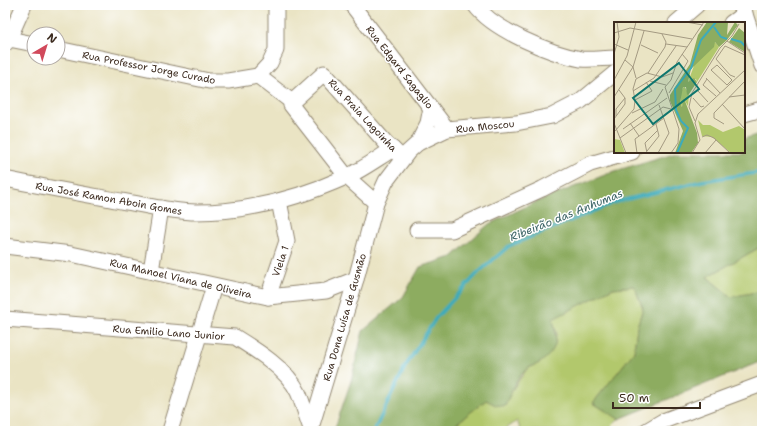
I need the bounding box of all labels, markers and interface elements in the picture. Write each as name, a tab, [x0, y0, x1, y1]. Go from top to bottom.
inset map	[614, 22, 745, 153]
street label: Rua Edgard Sagaglio	[363, 23, 436, 111]
north arrow	[26, 26, 66, 66]
text: N	[44, 30, 60, 47]
street label: Rua Professor Jorge Curado	[81, 48, 217, 87]
street label: Rua Praia Lagoinha	[326, 76, 400, 155]
street label: Rua Moscou	[455, 117, 515, 136]
street label: Rua José Ramon Aboin Gomes	[35, 179, 183, 218]
water label: Ribeirão das Anhumas	[507, 186, 625, 245]
street label: Viela 1	[269, 244, 292, 278]
street label: Rua Dona Luísa de Gusmão	[320, 252, 369, 382]
street label: Rua Manoel Viana de Oliveira	[109, 256, 254, 301]
street label: Rua Emilio Lano Junior	[112, 322, 226, 343]
scale bar	[613, 384, 700, 410]
text: 50 m	[619, 390, 649, 406]

